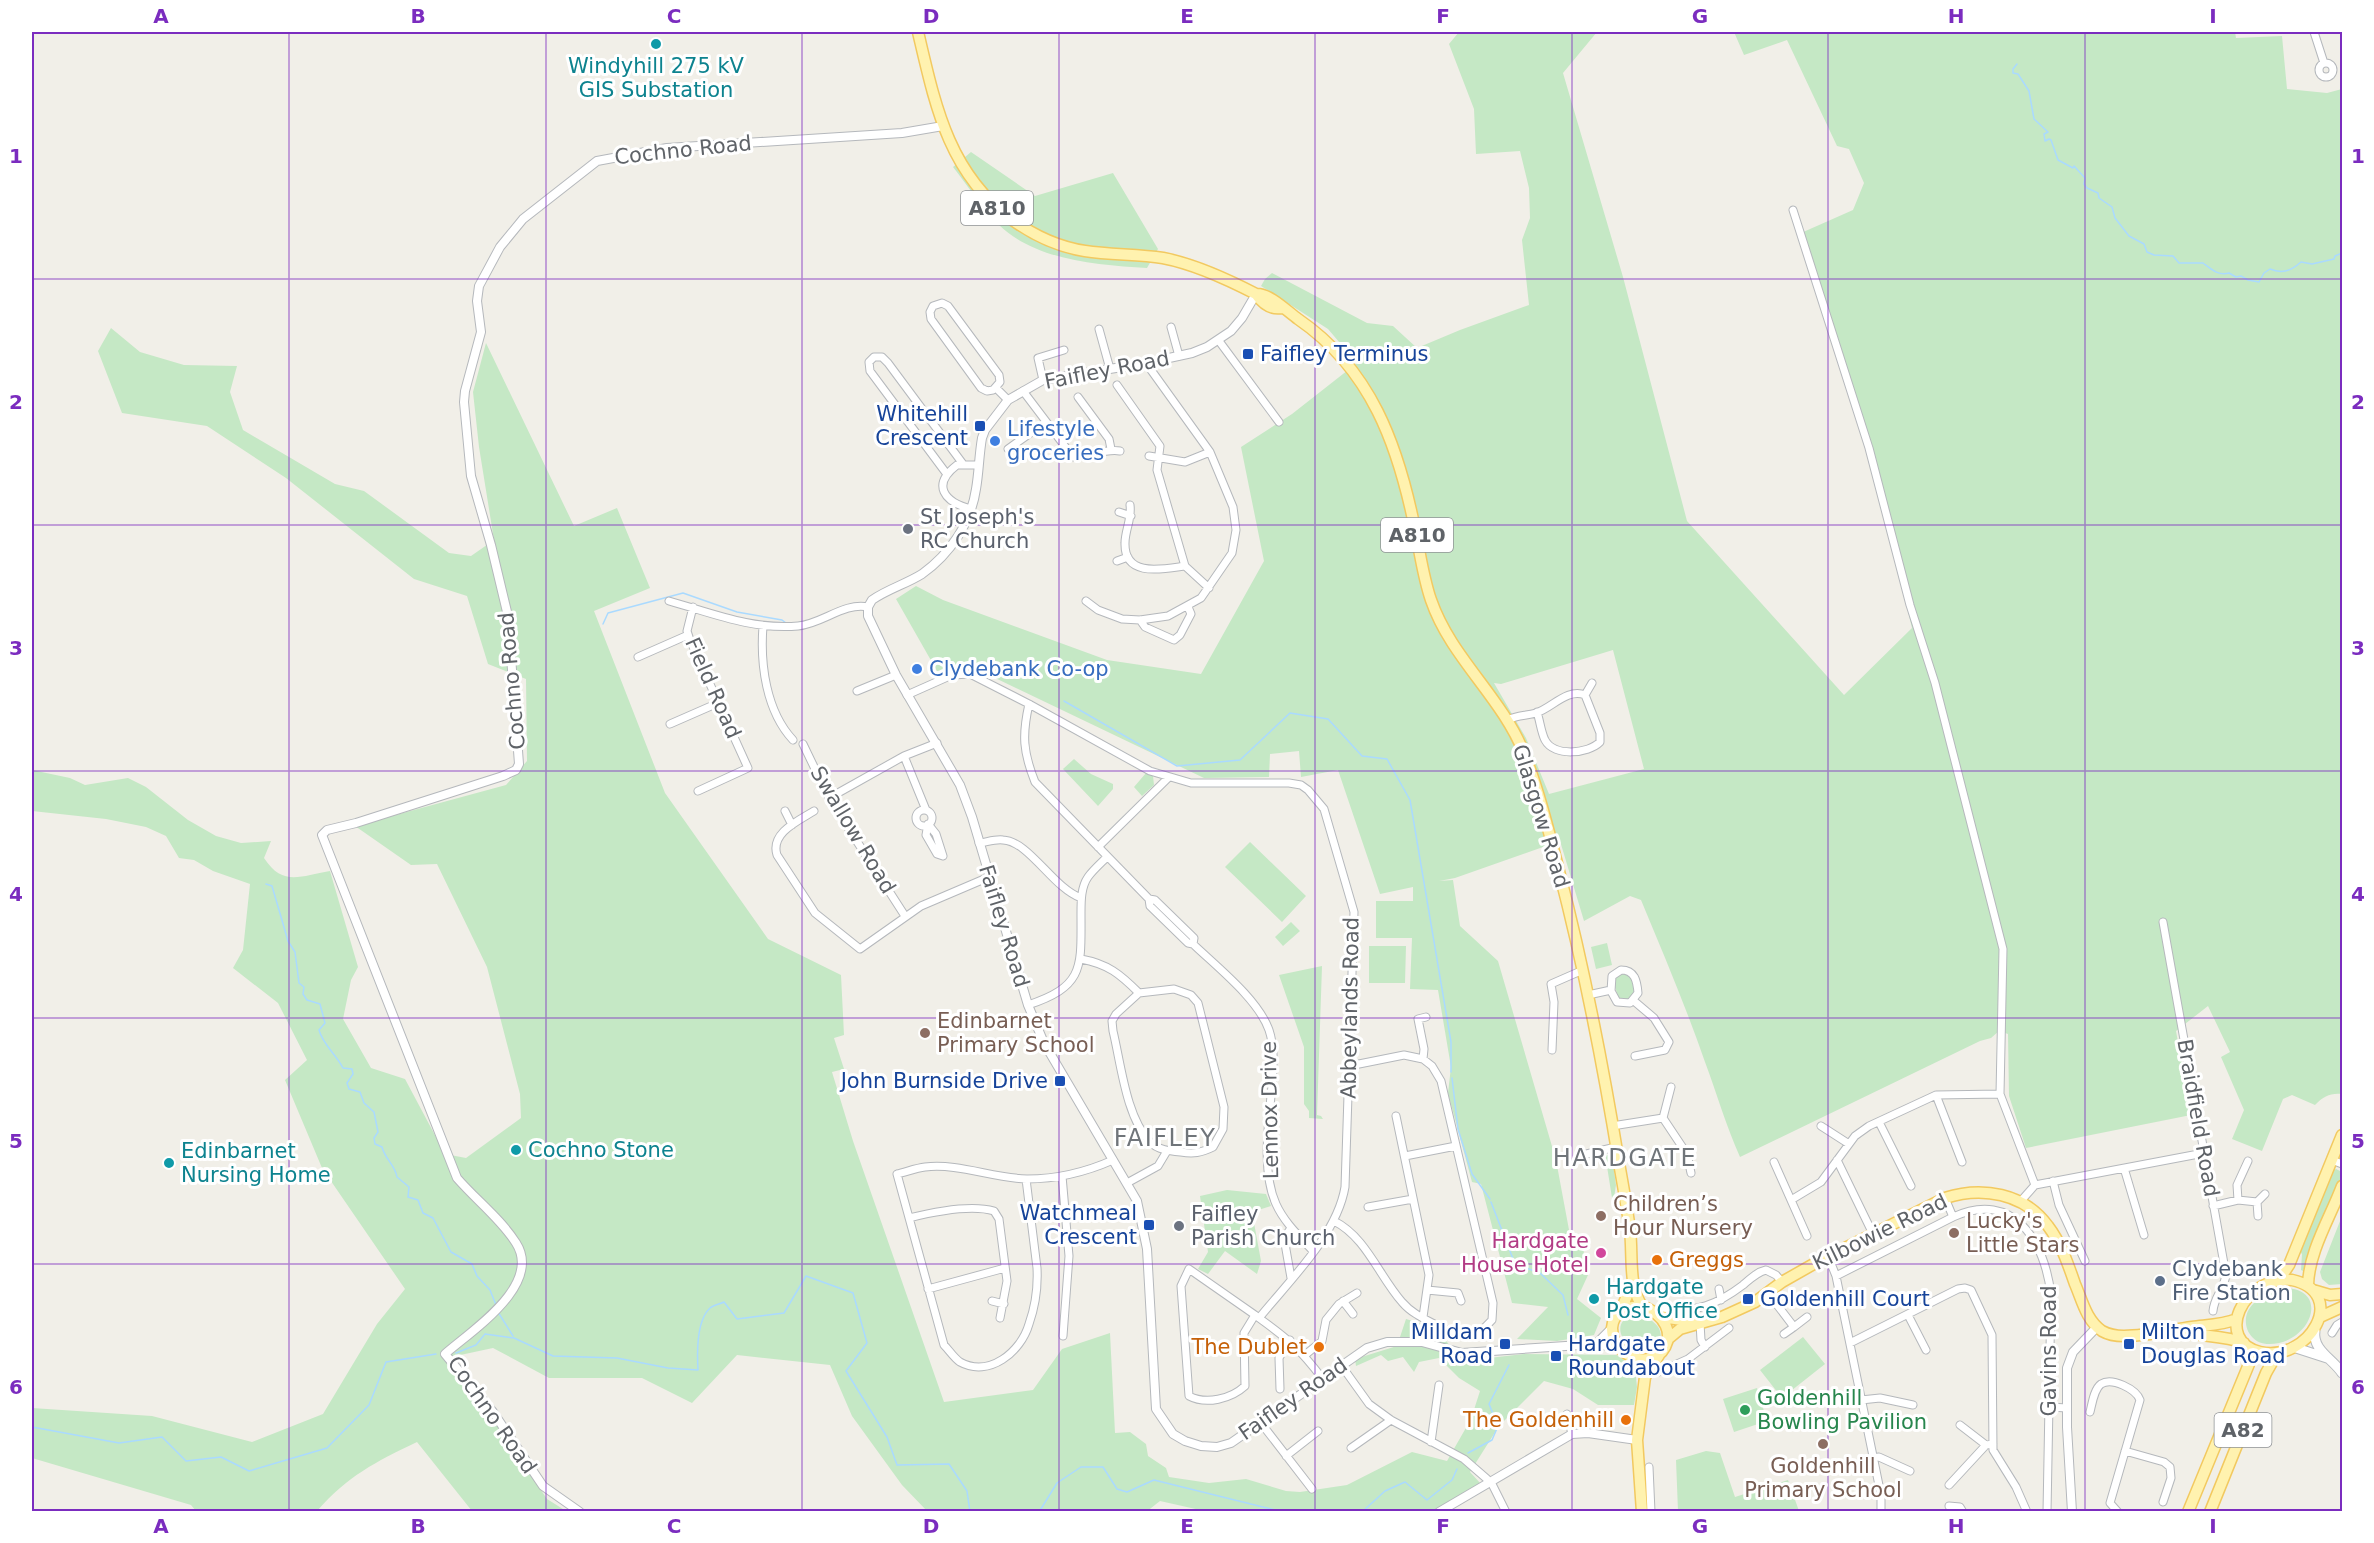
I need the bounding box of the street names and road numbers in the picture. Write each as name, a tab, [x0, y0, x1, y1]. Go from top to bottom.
street label: Cochno Road	[613, 131, 753, 169]
road number: A810	[961, 191, 1033, 225]
street label: Faifley Road	[1042, 346, 1172, 394]
road number: A810	[1381, 518, 1453, 552]
street label: Cochno Road	[494, 611, 530, 751]
street label: Field Road	[680, 634, 746, 742]
street label: Glasgow Road	[1508, 741, 1574, 891]
street label: Swallow Road	[806, 762, 900, 898]
street label: Faifley Road	[974, 862, 1034, 990]
street label: Abbeylands Road	[1336, 917, 1364, 1099]
street label: Braidfield Road	[2172, 1037, 2224, 1199]
street label: Lennox Drive	[1257, 1041, 1283, 1179]
street label: Kilbowie Road	[1809, 1189, 1951, 1275]
street label: Gavins Road	[2037, 1285, 2061, 1417]
street label: Cochno Road	[443, 1352, 541, 1478]
street label: Faifley Road	[1234, 1353, 1352, 1445]
road number: A82	[2214, 1413, 2272, 1447]

